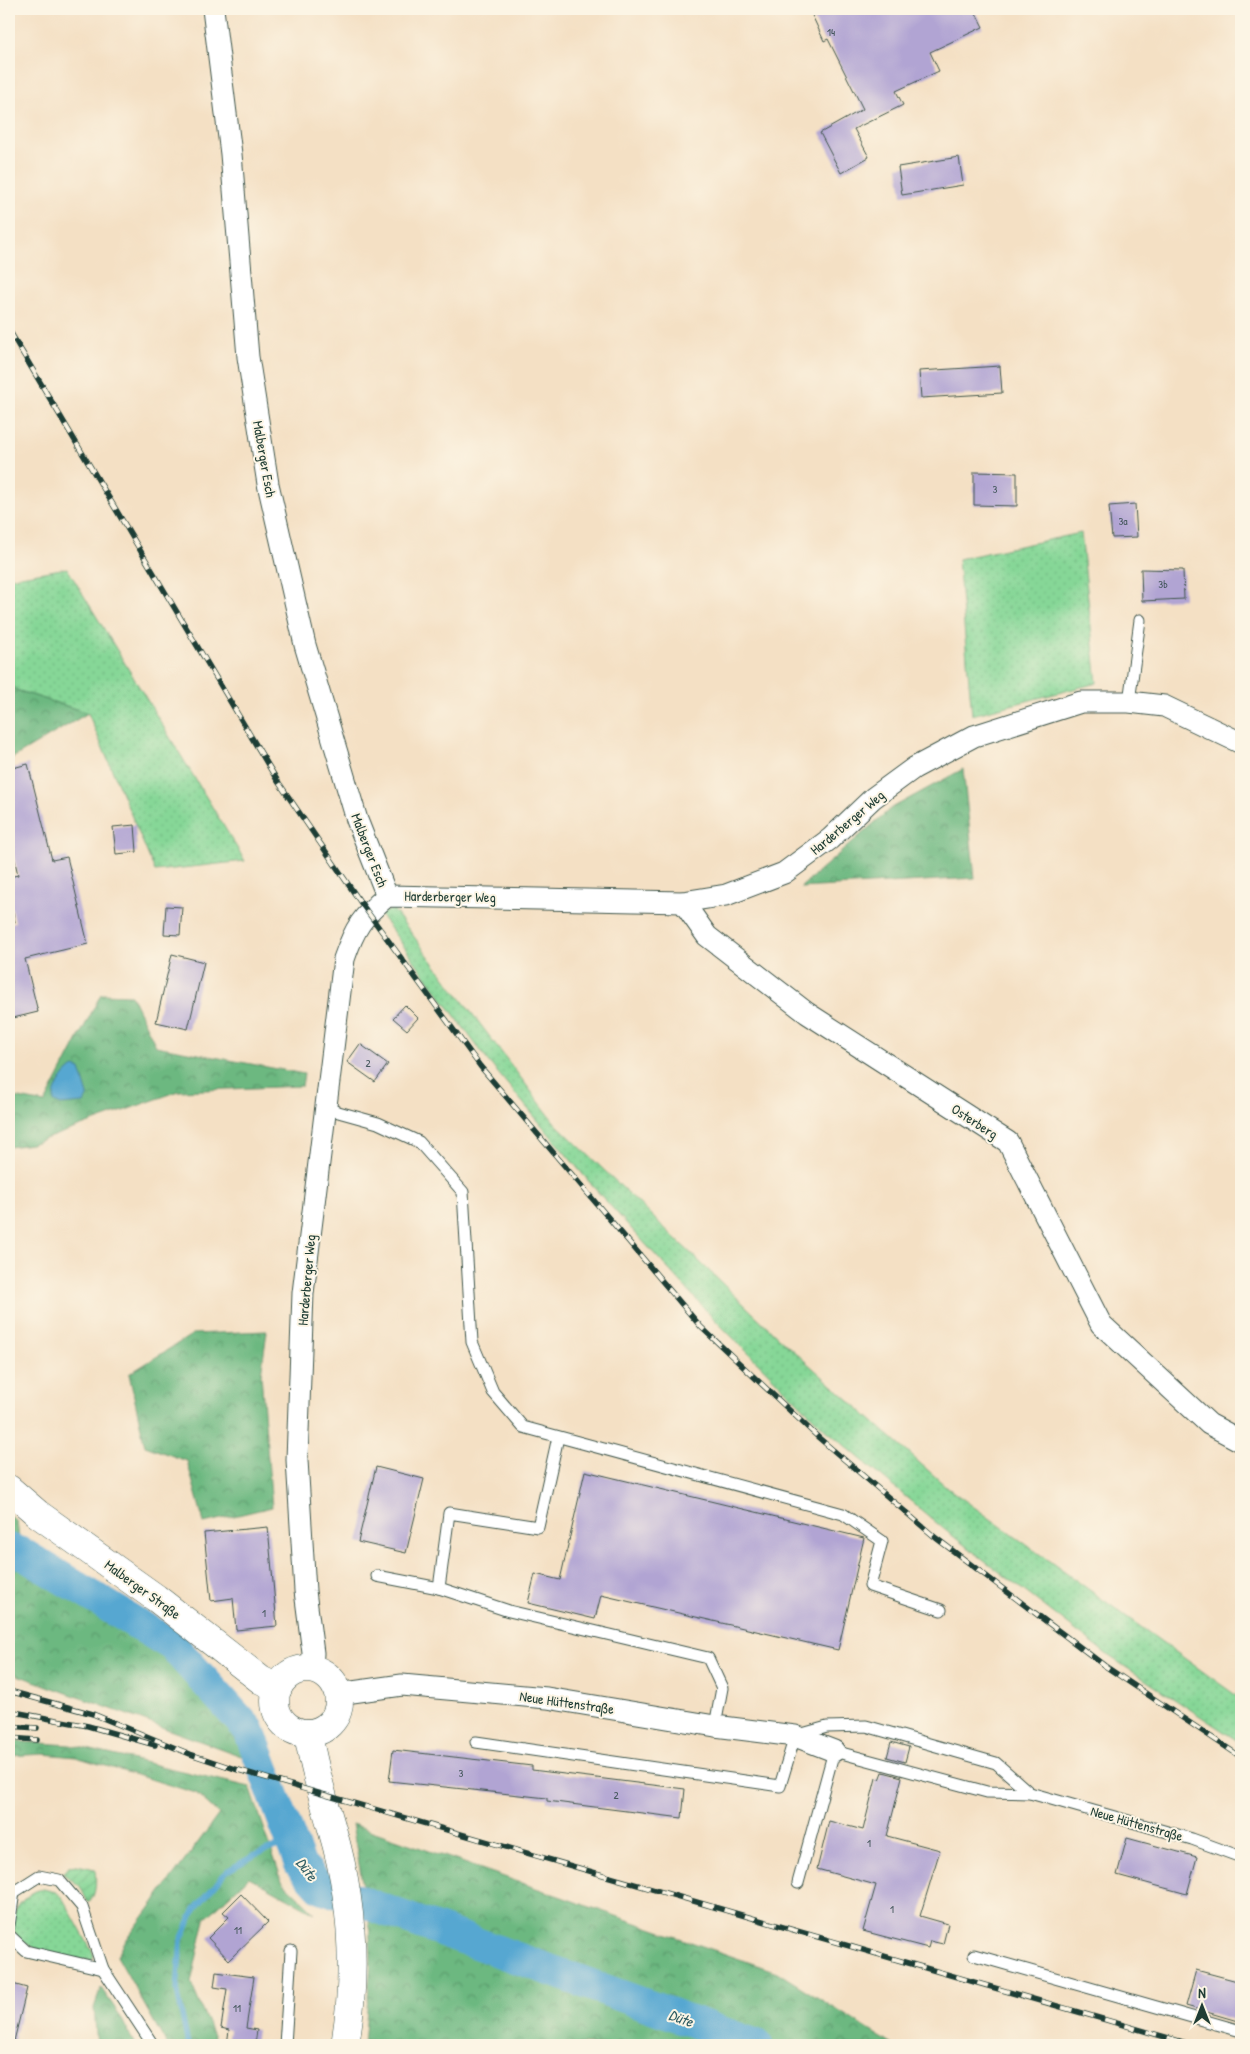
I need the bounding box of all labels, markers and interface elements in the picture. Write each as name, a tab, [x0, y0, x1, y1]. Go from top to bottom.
house number: 14	[827, 25, 835, 39]
street label: Malberger Esch	[248, 419, 281, 499]
house number: 3	[993, 482, 998, 496]
house number: 3a	[1118, 514, 1128, 528]
house number: 3b	[1158, 577, 1168, 591]
street label: Harderberger Weg	[806, 785, 889, 859]
street label: Malberger Esch	[346, 810, 393, 890]
street label: Harderberger Weg	[404, 886, 496, 907]
house number: 2	[365, 1056, 371, 1070]
street label: Osterberg	[948, 1099, 1002, 1144]
street label: Harderberger Weg	[293, 1234, 320, 1326]
street label: Malberger Straße	[101, 1555, 185, 1624]
house number: 1	[262, 1606, 266, 1620]
street label: Neue Hüttenstraße	[518, 1686, 616, 1719]
house number: 3	[459, 1766, 464, 1780]
house number: 2	[613, 1788, 619, 1802]
street label: Neue Hüttenstraße	[1088, 1801, 1186, 1846]
house number: 1	[867, 1836, 871, 1850]
water label: Düte	[291, 1853, 323, 1886]
house number: 1	[890, 1902, 894, 1916]
house number: 11	[234, 1923, 242, 1937]
north arrow	[1178, 1982, 1228, 2032]
text: N	[1198, 1983, 1206, 2002]
house number: 11	[233, 2001, 241, 2015]
water label: Düte	[666, 2004, 697, 2032]

